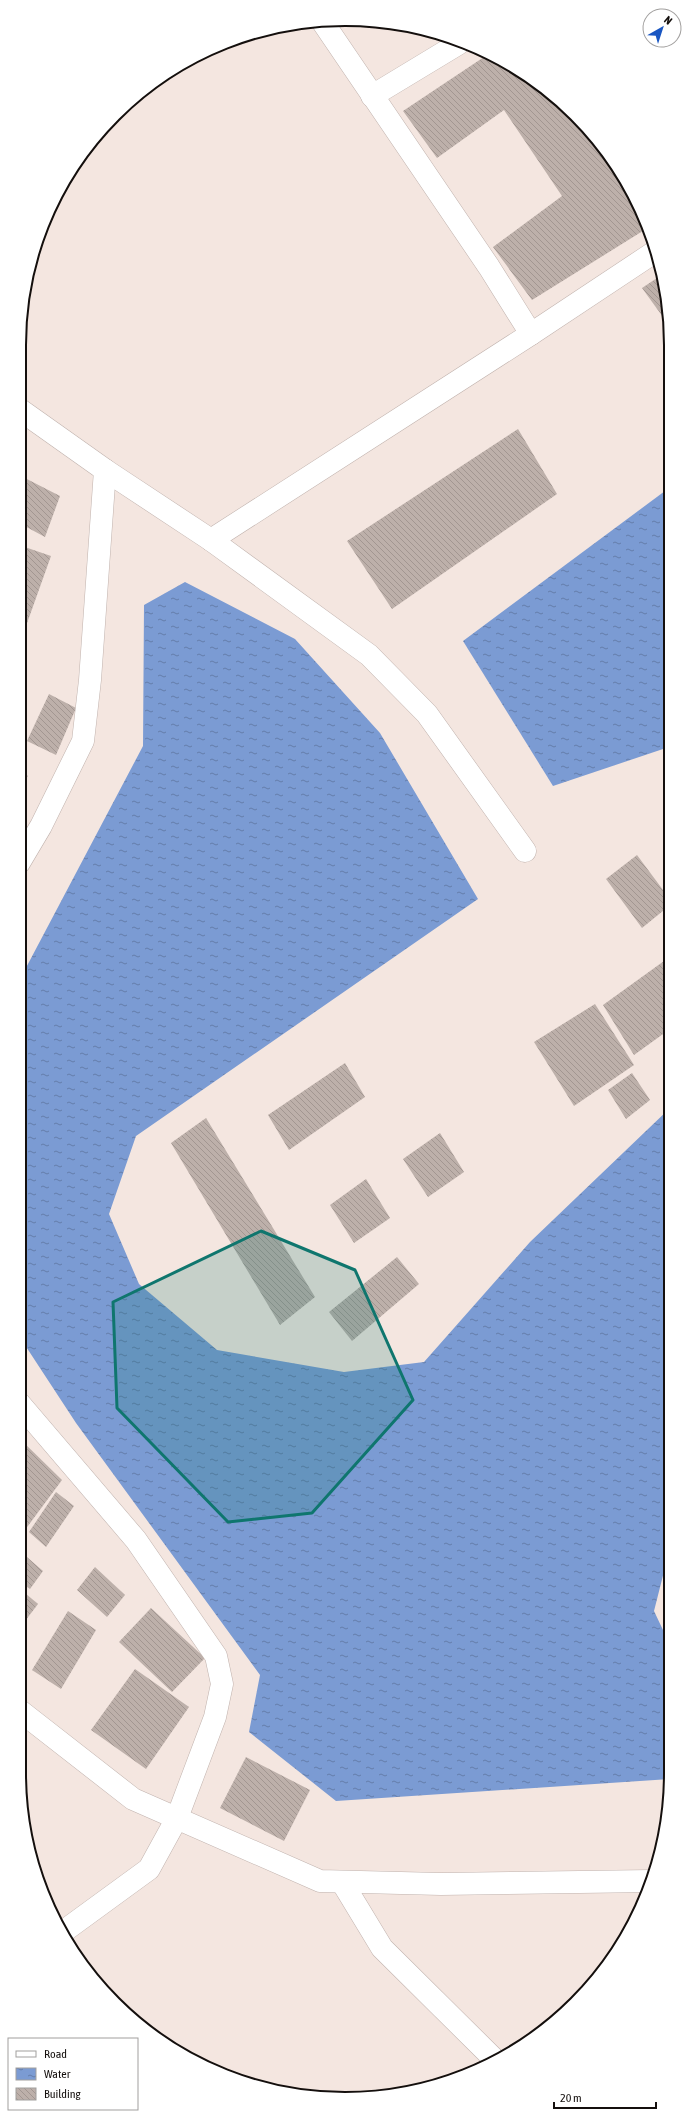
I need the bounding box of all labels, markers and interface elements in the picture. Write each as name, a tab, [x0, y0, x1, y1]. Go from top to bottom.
north arrow	[642, 8, 682, 48]
text: N	[662, 14, 675, 27]
legend	[8, 2038, 138, 2110]
text: Road	[44, 2047, 67, 2061]
text: Water	[44, 2067, 71, 2081]
scale bar	[554, 2084, 656, 2110]
text: Building	[44, 2087, 82, 2101]
text: 20 m	[560, 2091, 582, 2105]

